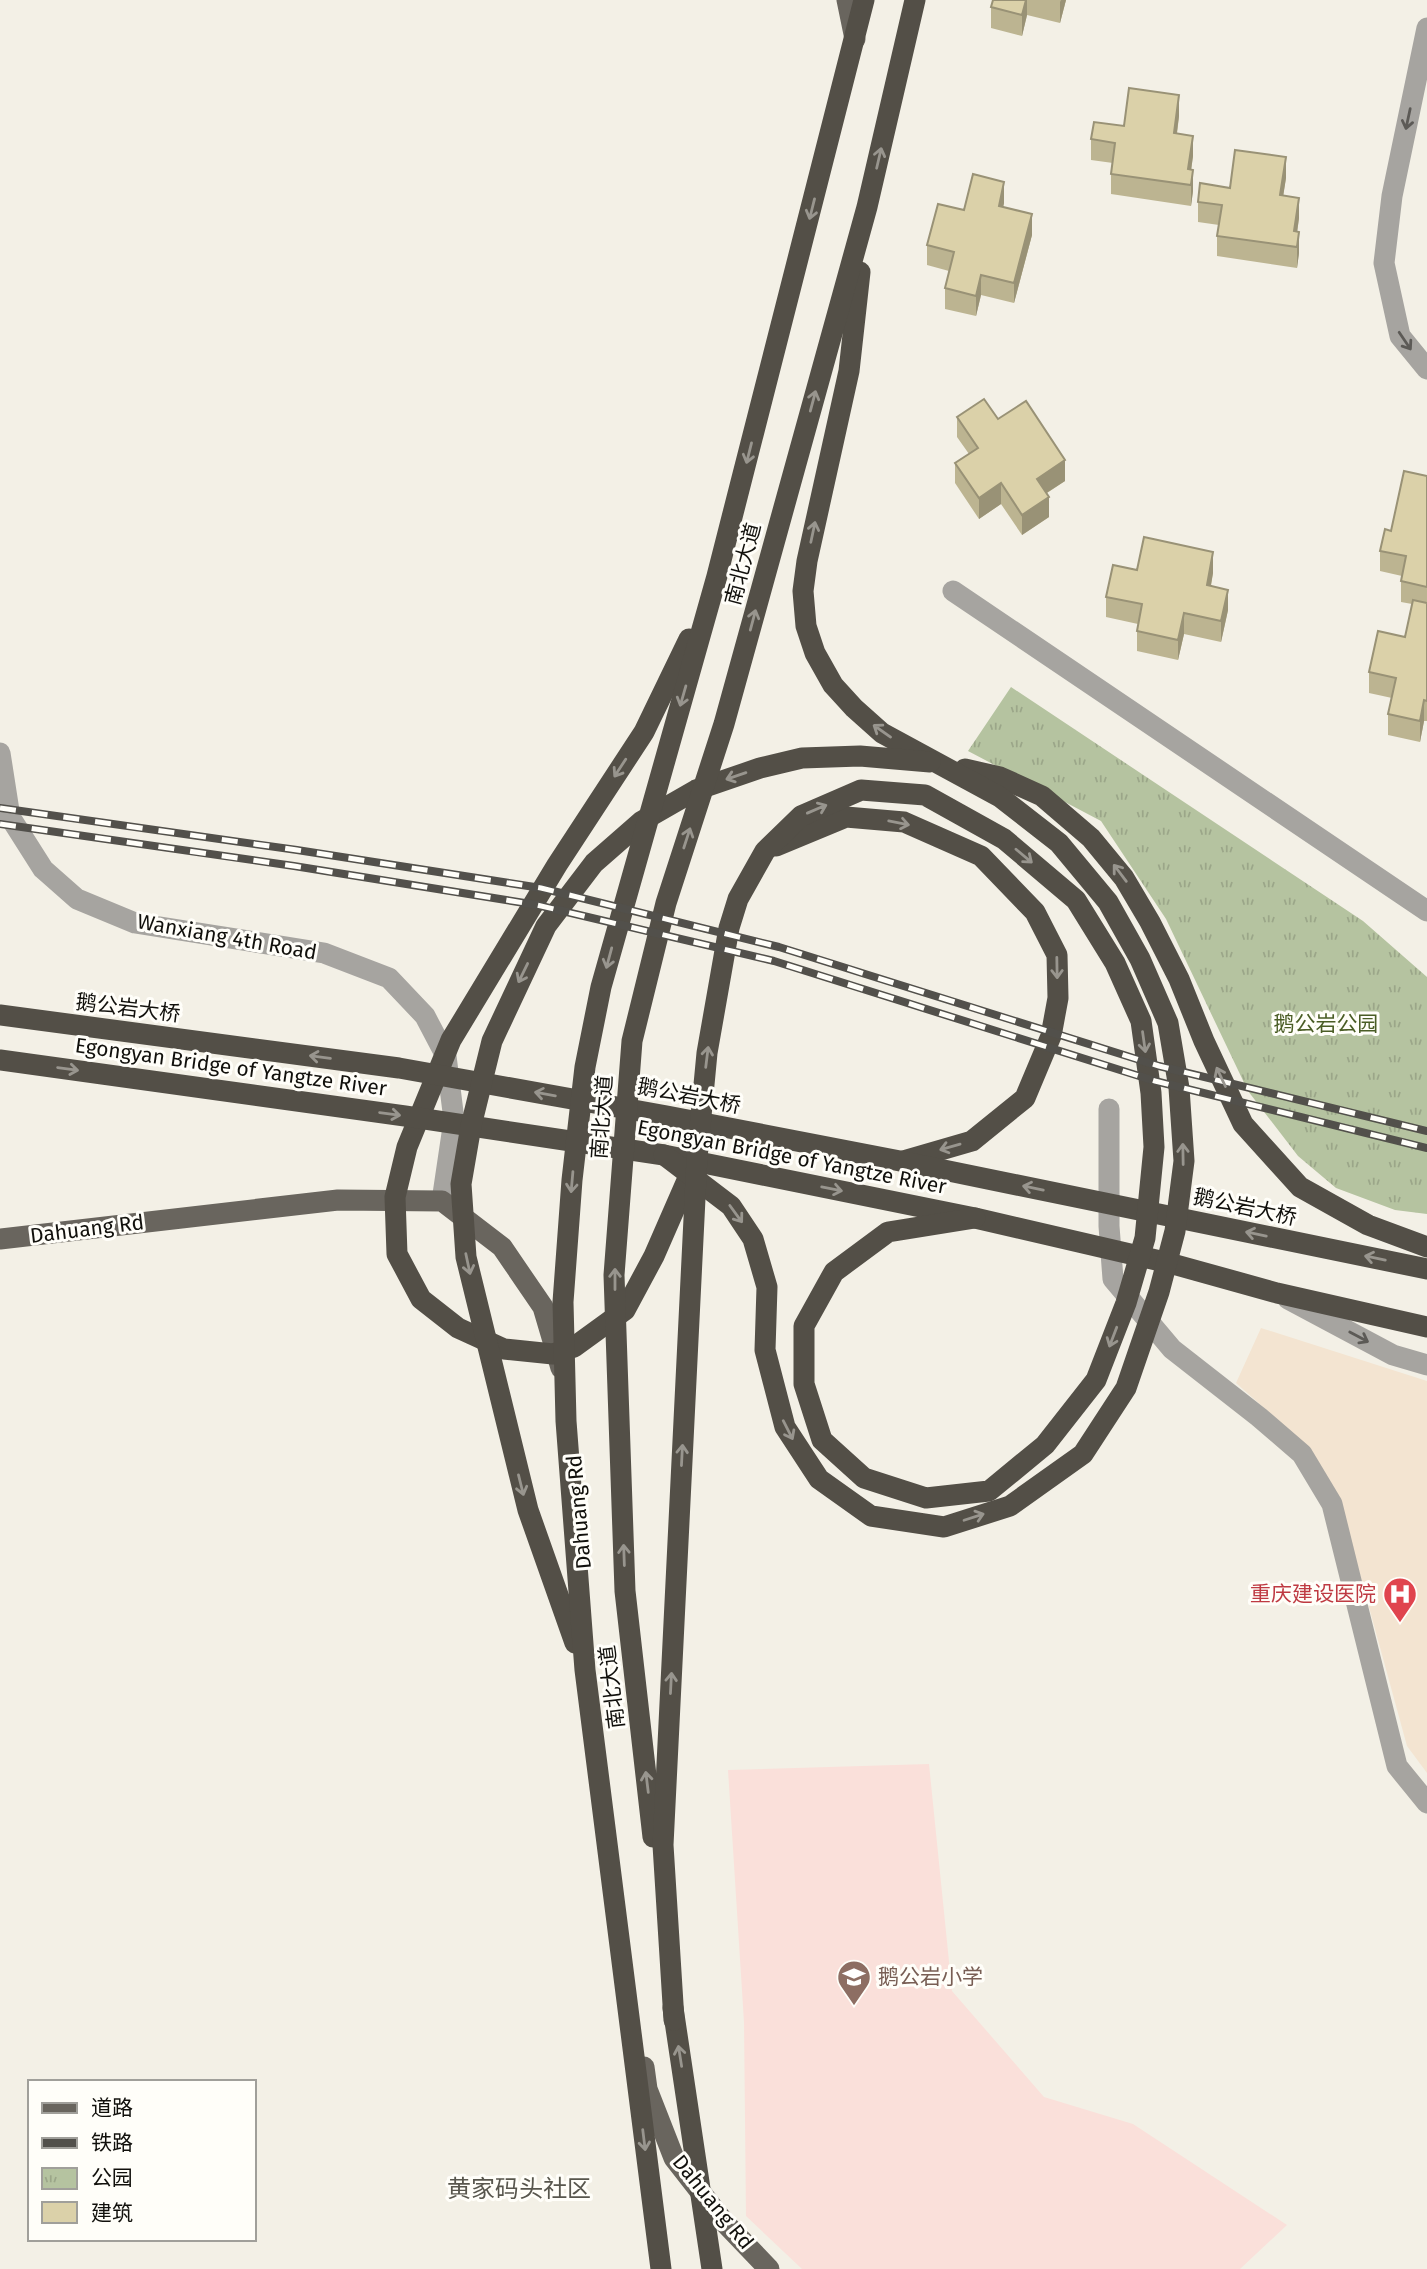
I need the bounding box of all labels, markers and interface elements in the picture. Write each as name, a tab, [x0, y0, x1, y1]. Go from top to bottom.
one-way arrow	[1401, 107, 1415, 130]
one-way arrow	[872, 147, 886, 170]
one-way arrow	[805, 197, 818, 220]
one-way arrow	[1398, 331, 1413, 350]
one-way arrow	[808, 390, 821, 412]
one-way arrow	[742, 441, 755, 464]
street label: 南北大道	[720, 520, 766, 608]
one-way arrow	[807, 521, 820, 544]
one-way arrow	[747, 610, 760, 632]
one-way arrow	[676, 684, 689, 707]
one-way arrow	[873, 724, 892, 738]
one-way arrow	[613, 758, 628, 777]
one-way arrow	[726, 771, 748, 783]
one-way arrow	[806, 802, 828, 815]
one-way arrow	[887, 817, 910, 830]
one-way arrow	[682, 828, 694, 850]
one-way arrow	[1014, 848, 1032, 863]
one-way arrow	[1113, 864, 1128, 883]
street label: Wanxiang 4th Road	[135, 908, 319, 966]
one-way arrow	[602, 946, 615, 969]
one-way arrow	[1050, 956, 1064, 979]
one-way arrow	[515, 962, 529, 983]
street label: 鹅公岩大桥	[74, 989, 182, 1027]
park label: 鹅公岩公园	[1274, 1011, 1379, 1037]
one-way arrow	[1137, 1030, 1150, 1053]
street label: Egongyan Bridge of Yangtze River	[73, 1032, 389, 1102]
one-way arrow	[701, 1046, 714, 1069]
one-way arrow	[309, 1051, 332, 1064]
one-way arrow	[56, 1063, 78, 1076]
one-way arrow	[1214, 1067, 1227, 1088]
street label: 鹅公岩大桥	[635, 1073, 743, 1119]
street label: 南北大道	[586, 1074, 618, 1160]
one-way arrow	[534, 1087, 557, 1100]
one-way arrow	[378, 1107, 401, 1120]
street label: Egongyan Bridge of Yangtze River	[635, 1114, 949, 1200]
one-way arrow	[939, 1141, 962, 1154]
one-way arrow	[1176, 1143, 1190, 1166]
one-way arrow	[565, 1170, 578, 1193]
one-way arrow	[1022, 1181, 1045, 1195]
one-way arrow	[820, 1183, 842, 1197]
street label: 鹅公岩大桥	[1191, 1183, 1299, 1231]
one-way arrow	[728, 1204, 743, 1223]
street label: Dahuang Rd	[29, 1209, 145, 1249]
one-way arrow	[1245, 1226, 1268, 1240]
one-way arrow	[1364, 1251, 1387, 1265]
one-way arrow	[462, 1252, 476, 1275]
one-way arrow	[608, 1268, 622, 1291]
one-way arrow	[1105, 1325, 1118, 1347]
one-way arrow	[1348, 1331, 1369, 1344]
one-way arrow	[782, 1419, 796, 1440]
one-way arrow	[676, 1445, 689, 1467]
street label: Dahuang Rd	[561, 1454, 597, 1570]
one-way arrow	[515, 1473, 529, 1496]
one-way arrow	[963, 1510, 985, 1523]
one-way arrow	[618, 1544, 631, 1567]
hospital icon: 重庆建设医院	[1381, 1575, 1419, 1624]
place label: 重庆建设医院	[1250, 1581, 1376, 1607]
street label: 南北大道	[594, 1644, 630, 1730]
one-way arrow	[665, 1672, 678, 1694]
one-way arrow	[641, 1771, 654, 1793]
school or university icon: 鹅公岩小学	[835, 1958, 873, 2007]
place label: 鹅公岩小学	[878, 1964, 983, 1990]
one-way arrow	[673, 2045, 686, 2068]
legend	[28, 2080, 256, 2241]
text: 道路	[91, 2095, 133, 2121]
one-way arrow	[638, 2128, 651, 2151]
text: 铁路	[91, 2130, 133, 2156]
street label: Dahuang Rd	[667, 2149, 759, 2255]
text: 公园	[91, 2165, 133, 2191]
district label: 黄家码头社区	[447, 2175, 591, 2203]
text: 建筑	[91, 2200, 133, 2226]

